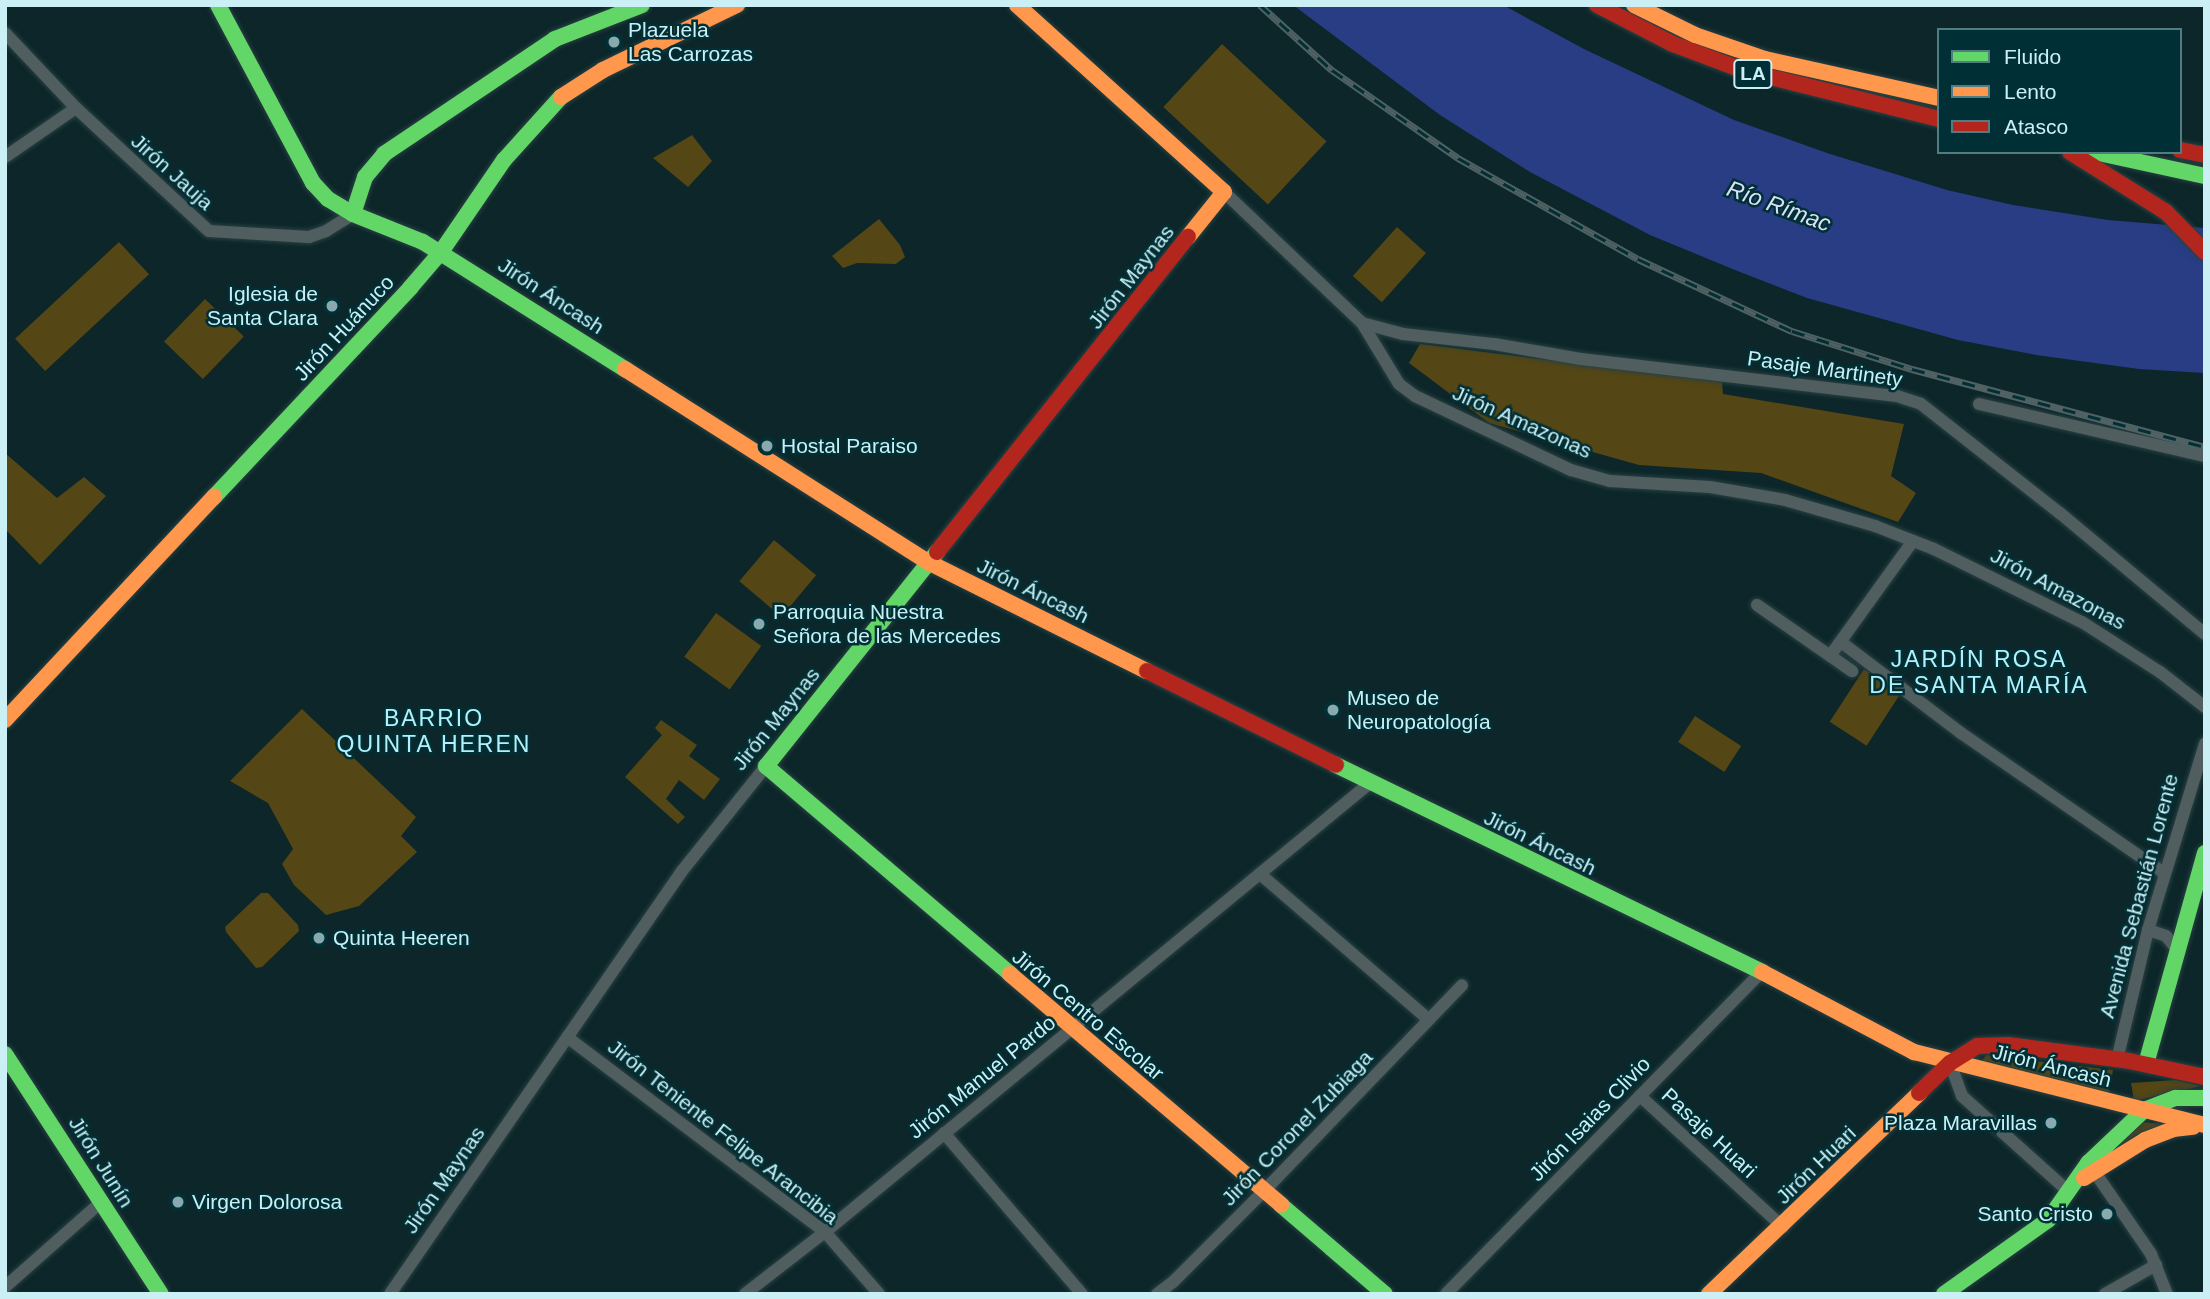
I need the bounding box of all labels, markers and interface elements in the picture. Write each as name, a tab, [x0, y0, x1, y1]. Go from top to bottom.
place label: Plazuela Las Carrozas	[628, 17, 753, 67]
legend	[1937, 28, 2182, 154]
marker: Plazuela Las Carrozas	[606, 34, 622, 50]
text: Fluido	[2004, 45, 2061, 68]
road number: LA	[1732, 58, 1774, 90]
text: Lento	[2004, 80, 2057, 103]
text: Atasco	[2004, 115, 2068, 138]
street label: Jirón Jauja	[126, 129, 218, 215]
water label: Río Rímac	[1723, 174, 1835, 238]
street label: Jirón Maynas	[1083, 220, 1179, 334]
street label: Jirón Áncash	[493, 252, 609, 340]
street label: Jirón Huánuco	[289, 270, 399, 386]
place label: Iglesia de Santa Clara	[207, 281, 318, 331]
marker: Iglesia de Santa Clara	[324, 298, 340, 314]
street label: Pasaje Martinety	[1746, 346, 1904, 392]
street label: Jirón Amazonas	[1448, 380, 1596, 464]
place label: Hostal Paraiso	[781, 433, 918, 459]
marker: Hostal Paraiso	[759, 438, 775, 454]
street label: Jirón Amazonas	[1986, 543, 2130, 635]
street label: Jirón Áncash	[973, 553, 1093, 629]
place label: Parroquia Nuestra Señora de las Mercedes	[773, 599, 1001, 649]
marker: Parroquia Nuestra Señora de las Mercedes	[751, 616, 767, 632]
district label: JARDÍN ROSA DE SANTA MARÍA	[1870, 645, 2088, 699]
street label: Jirón Maynas	[727, 663, 825, 775]
place label: Museo de Neuropatología	[1347, 685, 1491, 735]
marker: Museo de Neuropatología	[1325, 702, 1341, 718]
district label: BARRIO QUINTA HEREN	[337, 704, 531, 758]
street label: Avenida Sebastián Lorente	[2094, 771, 2184, 1021]
street label: Jirón Áncash	[1480, 805, 1600, 881]
place label: Quinta Heeren	[333, 925, 470, 951]
marker: Quinta Heeren	[311, 930, 327, 946]
street label: Jirón Centro Escolar	[1007, 944, 1169, 1086]
street label: Jirón Manuel Pardo	[903, 1010, 1061, 1144]
street label: Jirón Teniente Felipe Arancibia	[602, 1034, 844, 1230]
street label: Jirón Áncash	[1990, 1039, 2114, 1093]
street label: Jirón Coronel Zubiaga	[1216, 1045, 1378, 1211]
street label: Jirón Isaias Clivio	[1524, 1051, 1656, 1187]
street label: Pasaje Huari	[1656, 1083, 1762, 1183]
place label: Plaza Maravillas	[1884, 1110, 2037, 1136]
street label: Jirón Junín	[63, 1112, 139, 1212]
marker: Plaza Maravillas	[2043, 1115, 2059, 1131]
street label: Jirón Huari	[1771, 1121, 1861, 1209]
street label: Jirón Maynas	[398, 1122, 490, 1238]
place label: Virgen Dolorosa	[192, 1189, 342, 1215]
marker: Virgen Dolorosa	[170, 1194, 186, 1210]
place label: Santo Cristo	[1977, 1201, 2093, 1227]
marker: Santo Cristo	[2099, 1206, 2115, 1222]

